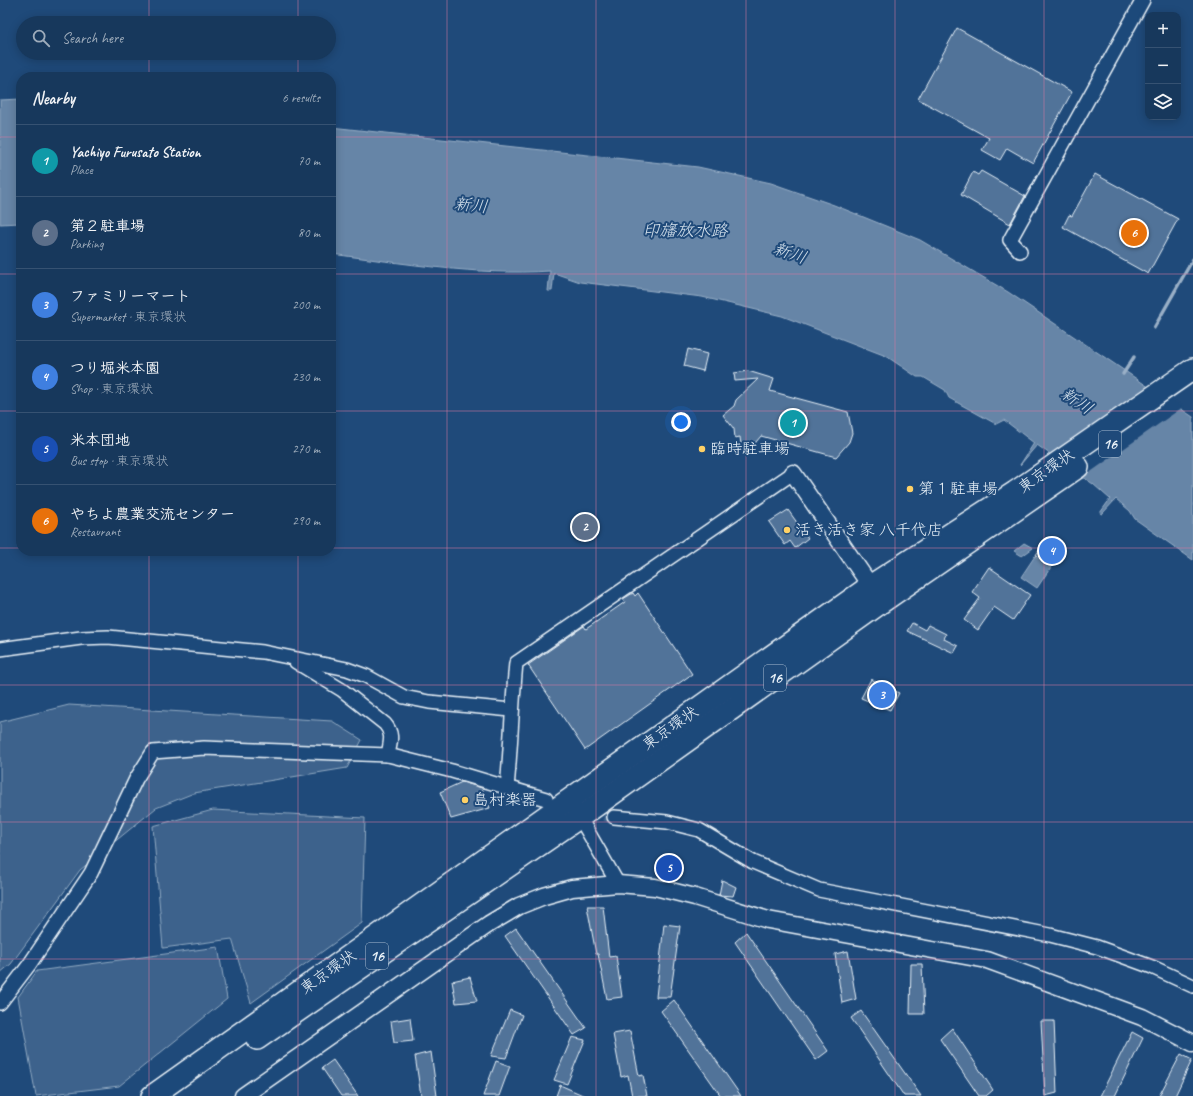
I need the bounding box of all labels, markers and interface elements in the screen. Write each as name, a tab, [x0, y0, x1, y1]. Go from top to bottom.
map controls	[1145, 12, 1181, 120]
button: +	[1145, 12, 1181, 48]
search box	[16, 16, 336, 60]
icon: search	[30, 27, 52, 49]
text: Search here	[62, 29, 123, 48]
button: −	[1145, 48, 1181, 84]
button: layers	[1145, 84, 1181, 120]
text: Nearby	[32, 88, 75, 109]
text: 6 results	[282, 90, 320, 106]
text: Yachiyo Furusato Station	[70, 143, 201, 162]
text: 1	[42, 153, 48, 169]
text: 70 m	[298, 153, 320, 169]
text: Place	[70, 162, 93, 178]
water label: 新川	[453, 193, 489, 217]
text: 第２駐車場	[70, 217, 145, 236]
pin: 6	[1121, 218, 1147, 248]
water label: 印旛放水路	[643, 220, 728, 241]
text: 2	[42, 225, 48, 241]
text: 80 m	[298, 225, 320, 241]
text: Parking	[70, 236, 104, 252]
water label: 新川	[771, 238, 809, 268]
text: ファミリーマート	[70, 287, 191, 306]
text: 3	[42, 297, 48, 313]
text: 200 m	[292, 297, 320, 313]
text: Supermarket · 東京環状	[70, 309, 186, 325]
text: つり堀米本園	[70, 359, 160, 378]
text: 4	[42, 369, 48, 385]
text: 230 m	[292, 369, 320, 385]
text: Shop · 東京環状	[70, 381, 153, 397]
water label: 新川	[1057, 383, 1097, 419]
pin: 1	[780, 408, 806, 438]
your location	[671, 412, 691, 432]
text: 米本団地	[70, 431, 130, 450]
road number: 16	[1099, 431, 1121, 457]
place label: 臨時駐車場	[710, 439, 790, 459]
text: 5	[42, 441, 48, 457]
text: 270 m	[292, 441, 320, 457]
marker: 臨時駐車場	[697, 444, 707, 454]
street label: 東京環状	[1014, 444, 1078, 498]
text: Bus stop · 東京環状	[70, 453, 168, 469]
place label: 第１駐車場	[918, 479, 998, 499]
marker: 第１駐車場	[905, 484, 915, 494]
text: やちよ農業交流センター	[70, 505, 235, 524]
pin: 2	[572, 512, 598, 542]
text: 6	[42, 513, 48, 529]
text: 290 m	[292, 513, 320, 529]
place label: 活き活き家 八千代店	[795, 520, 943, 540]
text: Restaurant	[70, 524, 120, 540]
marker: 活き活き家 八千代店	[782, 525, 792, 535]
pin: 4	[1039, 536, 1065, 566]
road number: 16	[764, 665, 786, 691]
pin: 3	[869, 680, 895, 710]
street label: 東京環状	[638, 701, 702, 755]
place label: 島村楽器	[473, 790, 537, 810]
marker: 島村楽器	[460, 795, 470, 805]
pin: 5	[656, 853, 682, 883]
road number: 16	[366, 943, 388, 969]
street label: 東京環状	[296, 945, 360, 999]

